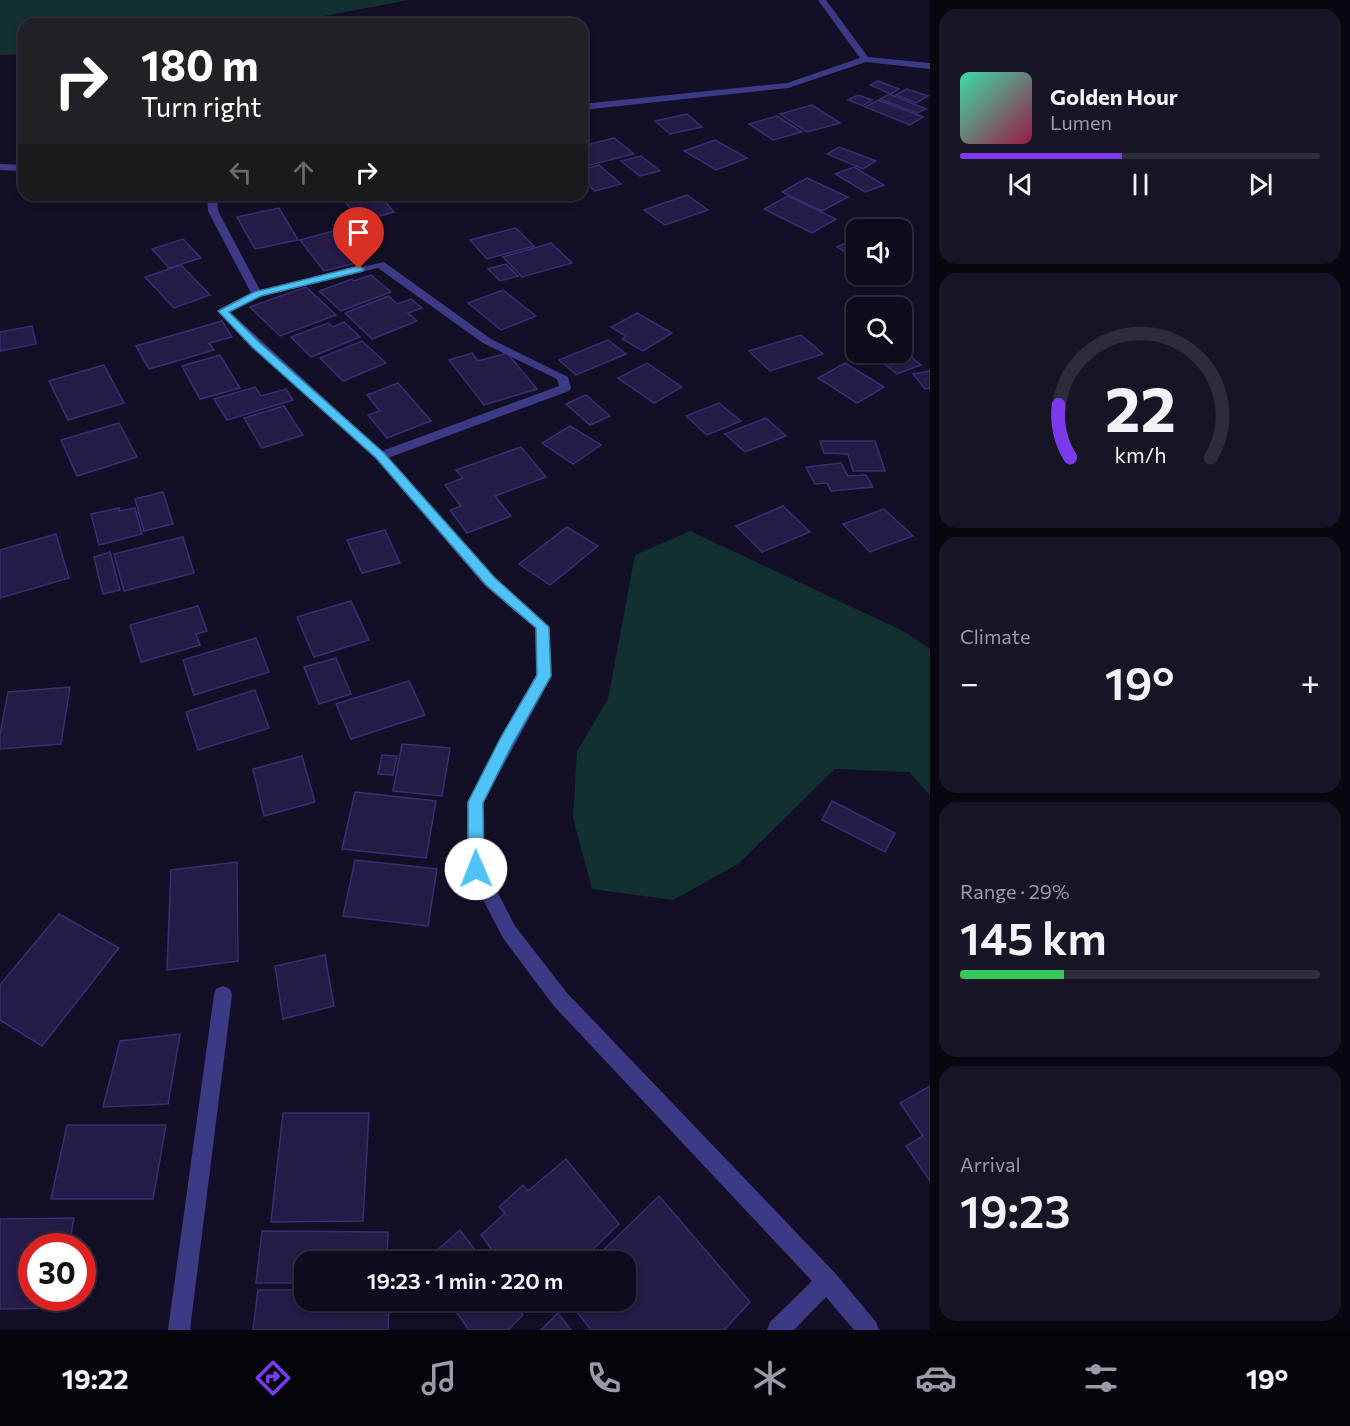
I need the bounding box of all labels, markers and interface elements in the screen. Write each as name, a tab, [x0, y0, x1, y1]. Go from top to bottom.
text: 180 m	[141, 38, 259, 90]
icon: right	[42, 42, 120, 120]
text: Golden Hour	[1050, 83, 1178, 110]
text: Turn right	[141, 90, 261, 123]
text: Lumen	[1050, 110, 1112, 134]
icon: left	[224, 156, 257, 189]
icon: ahead	[287, 156, 320, 189]
icon: right	[350, 156, 383, 189]
icon: previous	[1004, 168, 1037, 201]
icon: pause	[1124, 168, 1157, 201]
icon: next	[1244, 168, 1277, 201]
pin	[333, 207, 384, 269]
icon: arrive	[342, 216, 375, 249]
map controls	[846, 219, 912, 363]
button: sound	[846, 219, 912, 285]
button: search	[846, 297, 912, 363]
text: 22	[1104, 369, 1176, 445]
text: km/h	[1114, 441, 1166, 467]
text: Climate	[960, 624, 1030, 648]
text: 19°	[1105, 654, 1174, 709]
text: −	[960, 661, 979, 702]
text: +	[1301, 661, 1320, 702]
position arrow	[444, 837, 508, 901]
text: Range · 29%	[960, 879, 1070, 903]
text: 145 km	[960, 909, 1107, 964]
text: Arrival	[960, 1152, 1021, 1176]
text: 19:23	[960, 1182, 1071, 1237]
speed limit sign: 30	[18, 1233, 96, 1311]
text: 19:23 · 1 min · 220 m	[367, 1267, 563, 1294]
icon: directions	[252, 1357, 294, 1399]
icon: music	[418, 1357, 460, 1399]
icon: phone	[583, 1357, 625, 1399]
icon: climate	[749, 1357, 791, 1399]
icon: car	[915, 1357, 957, 1399]
icon: filters	[1080, 1357, 1122, 1399]
text: 19:22	[62, 1362, 129, 1395]
text: 19°	[1246, 1362, 1288, 1395]

